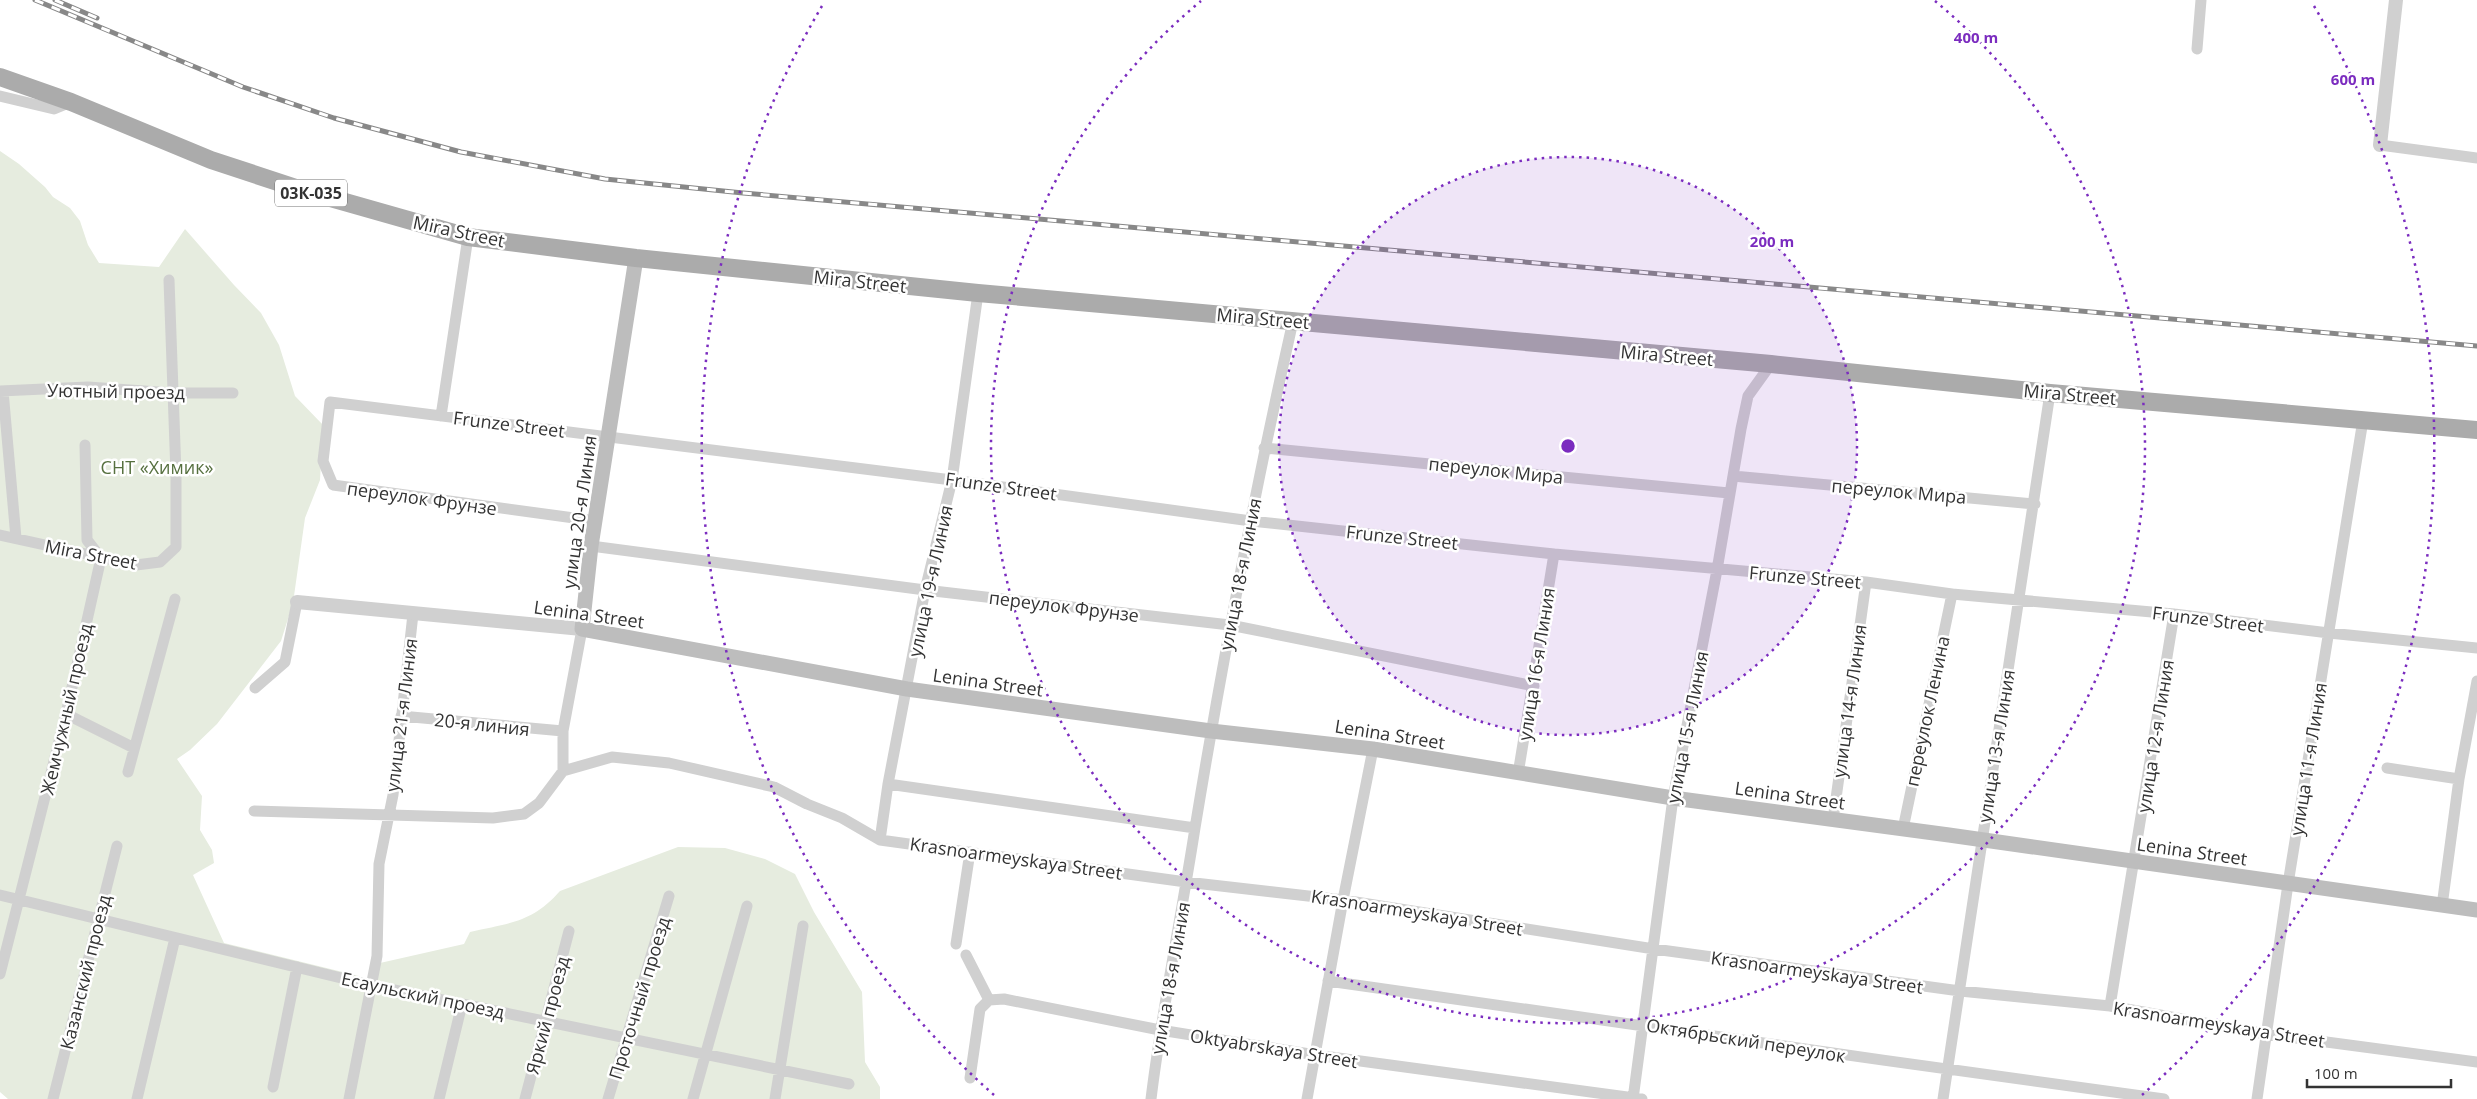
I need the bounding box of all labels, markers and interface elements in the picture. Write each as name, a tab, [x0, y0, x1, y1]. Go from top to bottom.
text: 400 m	[1954, 27, 1998, 47]
text: 600 m	[2331, 69, 2375, 89]
road number: 03К-035	[275, 180, 347, 207]
street label: Mira Street	[411, 210, 507, 252]
text: 200 m	[1750, 231, 1794, 251]
street label: Mira Street	[812, 264, 908, 298]
street label: Mira Street	[1216, 302, 1310, 334]
street label: Mira Street	[1620, 339, 1714, 371]
street label: Уютный проезд	[47, 378, 185, 404]
street label: Mira Street	[2023, 378, 2117, 410]
street label: Frunze Street	[452, 405, 566, 443]
street label: улица 20-я Линия	[556, 434, 602, 590]
centre of rings	[1559, 437, 1577, 455]
street label: переулок Мира	[1428, 451, 1564, 489]
park label: СНТ «Химик»	[101, 455, 213, 479]
street label: Frunze Street	[944, 466, 1058, 506]
street label: переулок Мира	[1831, 473, 1967, 509]
street label: переулок Фрунзе	[346, 476, 498, 520]
street label: улица 18-я Линия	[1213, 496, 1267, 652]
street label: улица 19-я Линия	[902, 503, 958, 659]
street label: Frunze Street	[1345, 519, 1459, 555]
street label: Mira Street	[43, 533, 139, 575]
street label: Frunze Street	[1748, 560, 1862, 594]
street label: переулок Фрунзе	[988, 585, 1140, 627]
street label: улица 16-я Линия	[1512, 586, 1560, 742]
street label: Lenina Street	[532, 594, 646, 634]
street label: Frunze Street	[2151, 600, 2265, 638]
street label: Жемчужный проезд	[35, 621, 97, 797]
street label: улица 14-я Линия	[1826, 623, 1872, 779]
street label: переулок Ленина	[1899, 633, 1955, 789]
street label: улица 21-я Линия	[380, 637, 422, 793]
street label: улица 15-я Линия	[1660, 649, 1714, 805]
street label: улица 12-я Линия	[2131, 658, 2179, 814]
street label: Lenina Street	[931, 662, 1045, 702]
street label: улица 13-я Линия	[1972, 668, 2020, 824]
street label: улица 11-я Линия	[2284, 681, 2332, 837]
street label: 20-я линия	[433, 707, 531, 741]
street label: Lenina Street	[1333, 713, 1447, 755]
street label: Lenina Street	[1733, 775, 1847, 815]
street label: Krasnoarmeyskaya Street	[908, 831, 1124, 885]
street label: Lenina Street	[2135, 831, 2249, 871]
street label: Krasnoarmeyskaya Street	[1309, 883, 1525, 941]
street label: Казанский проезд	[54, 892, 116, 1052]
street label: улица 18-я Линия	[1145, 900, 1195, 1056]
street label: Проточный проезд	[603, 914, 675, 1082]
street label: Krasnoarmeyskaya Street	[1709, 945, 1925, 999]
street label: Яркий проезд	[520, 953, 574, 1077]
street label: Есаульский проезд	[339, 966, 507, 1024]
street label: Krasnoarmeyskaya Street	[2111, 995, 2327, 1053]
street label: Октябрьский переулок	[1645, 1012, 1848, 1068]
street label: Oktyabrskaya Street	[1189, 1023, 1359, 1073]
scale bar	[2307, 1056, 2451, 1088]
text: 100 m	[2314, 1063, 2358, 1083]

